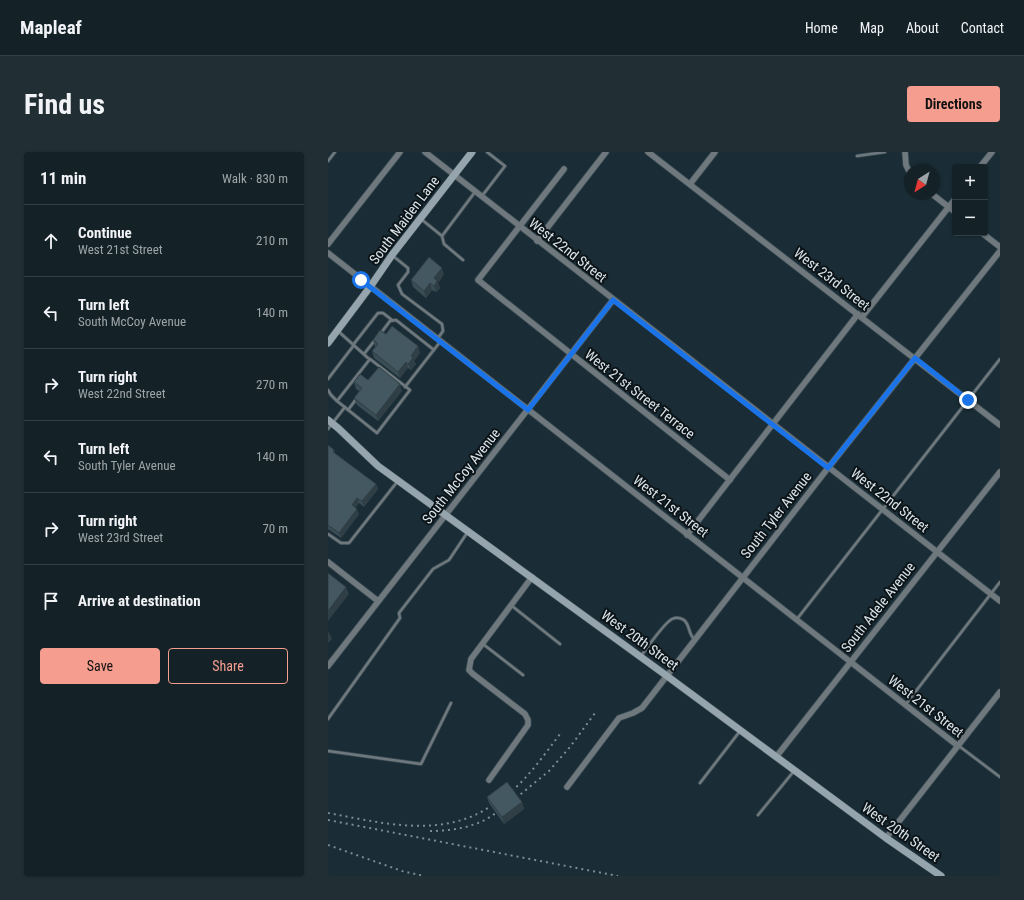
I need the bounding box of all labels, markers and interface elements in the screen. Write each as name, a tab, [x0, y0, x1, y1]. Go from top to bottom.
text: Mapleaf	[20, 16, 82, 39]
text: Home	[805, 20, 838, 36]
text: Map	[860, 20, 884, 36]
text: About	[906, 20, 939, 36]
text: Contact	[961, 20, 1004, 36]
button: Directions	[907, 86, 1000, 122]
text: Find us	[24, 88, 105, 121]
north arrow	[904, 164, 940, 200]
map controls	[952, 164, 988, 236]
button: +	[952, 164, 988, 200]
text: 11 min	[40, 168, 86, 188]
text: Walk · 830 m	[222, 171, 288, 186]
street label: South Maiden Lane	[366, 173, 443, 267]
button: −	[952, 200, 988, 236]
street label: West 22nd Street	[526, 215, 610, 285]
text: Continue	[78, 224, 132, 242]
icon: ahead	[40, 230, 62, 252]
text: 210 m	[256, 233, 288, 248]
text: West 21st Street	[78, 242, 163, 257]
street label: West 23rd Street	[791, 244, 873, 314]
route start	[352, 271, 370, 289]
text: Turn left	[78, 296, 129, 314]
icon: left	[40, 302, 62, 324]
text: 140 m	[256, 305, 288, 320]
text: South McCoy Avenue	[78, 314, 186, 329]
street label: West 21st Street Terrace	[582, 346, 699, 442]
text: Turn right	[78, 368, 137, 386]
icon: right	[40, 374, 62, 396]
text: 270 m	[256, 377, 288, 392]
text: West 22nd Street	[78, 386, 166, 401]
route end	[959, 391, 977, 409]
street label: South McCoy Avenue	[419, 425, 503, 527]
text: Turn left	[78, 440, 129, 458]
icon: left	[40, 446, 62, 468]
text: 140 m	[256, 449, 288, 464]
text: South Tyler Avenue	[78, 458, 176, 473]
street label: West 22nd Street	[848, 465, 932, 535]
street label: South Tyler Avenue	[737, 468, 815, 561]
street label: West 21st Street	[630, 472, 712, 540]
text: Turn right	[78, 512, 137, 530]
icon: right	[40, 518, 62, 540]
text: 70 m	[262, 521, 288, 536]
text: West 23rd Street	[78, 530, 163, 545]
street label: South Adele Avenue	[838, 558, 918, 655]
icon: arrive	[40, 590, 62, 612]
text: Arrive at destination	[78, 592, 201, 610]
street label: West 20th Street	[598, 607, 682, 673]
button: Save	[40, 648, 160, 684]
button: Share	[168, 648, 288, 684]
street label: West 21st Street	[885, 672, 967, 740]
street label: West 20th Street	[859, 799, 943, 865]

